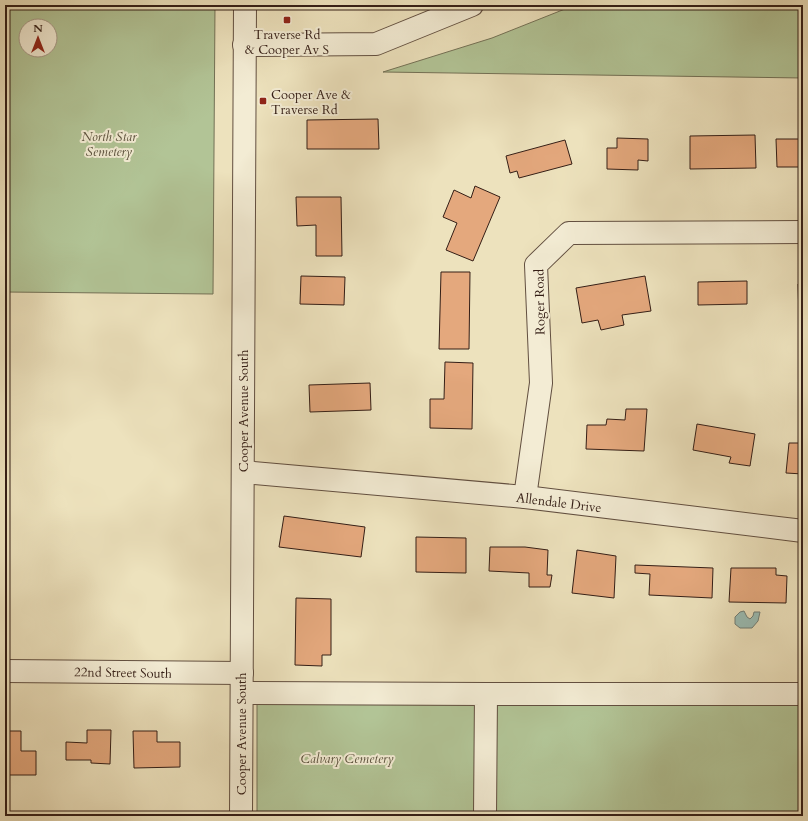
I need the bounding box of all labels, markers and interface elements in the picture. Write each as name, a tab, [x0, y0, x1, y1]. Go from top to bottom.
marker: Traverse Rd & Cooper Av S	[282, 15, 292, 25]
north arrow	[18, 18, 58, 58]
text: N	[33, 21, 43, 36]
place label: Traverse Rd & Cooper Av S	[245, 26, 329, 59]
place label: Cooper Ave & Traverse Rd	[271, 86, 351, 119]
marker: Cooper Ave & Traverse Rd	[258, 96, 268, 106]
park label: North Star Semetery	[82, 128, 137, 161]
street label: Roger Road	[530, 269, 550, 335]
street label: Cooper Avenue South	[235, 350, 253, 472]
street label: Allendale Drive	[515, 489, 603, 517]
street label: 22nd Street South	[74, 663, 172, 683]
street label: Cooper Avenue South	[233, 673, 251, 795]
park label: Calvary Cemetery	[301, 750, 394, 768]

